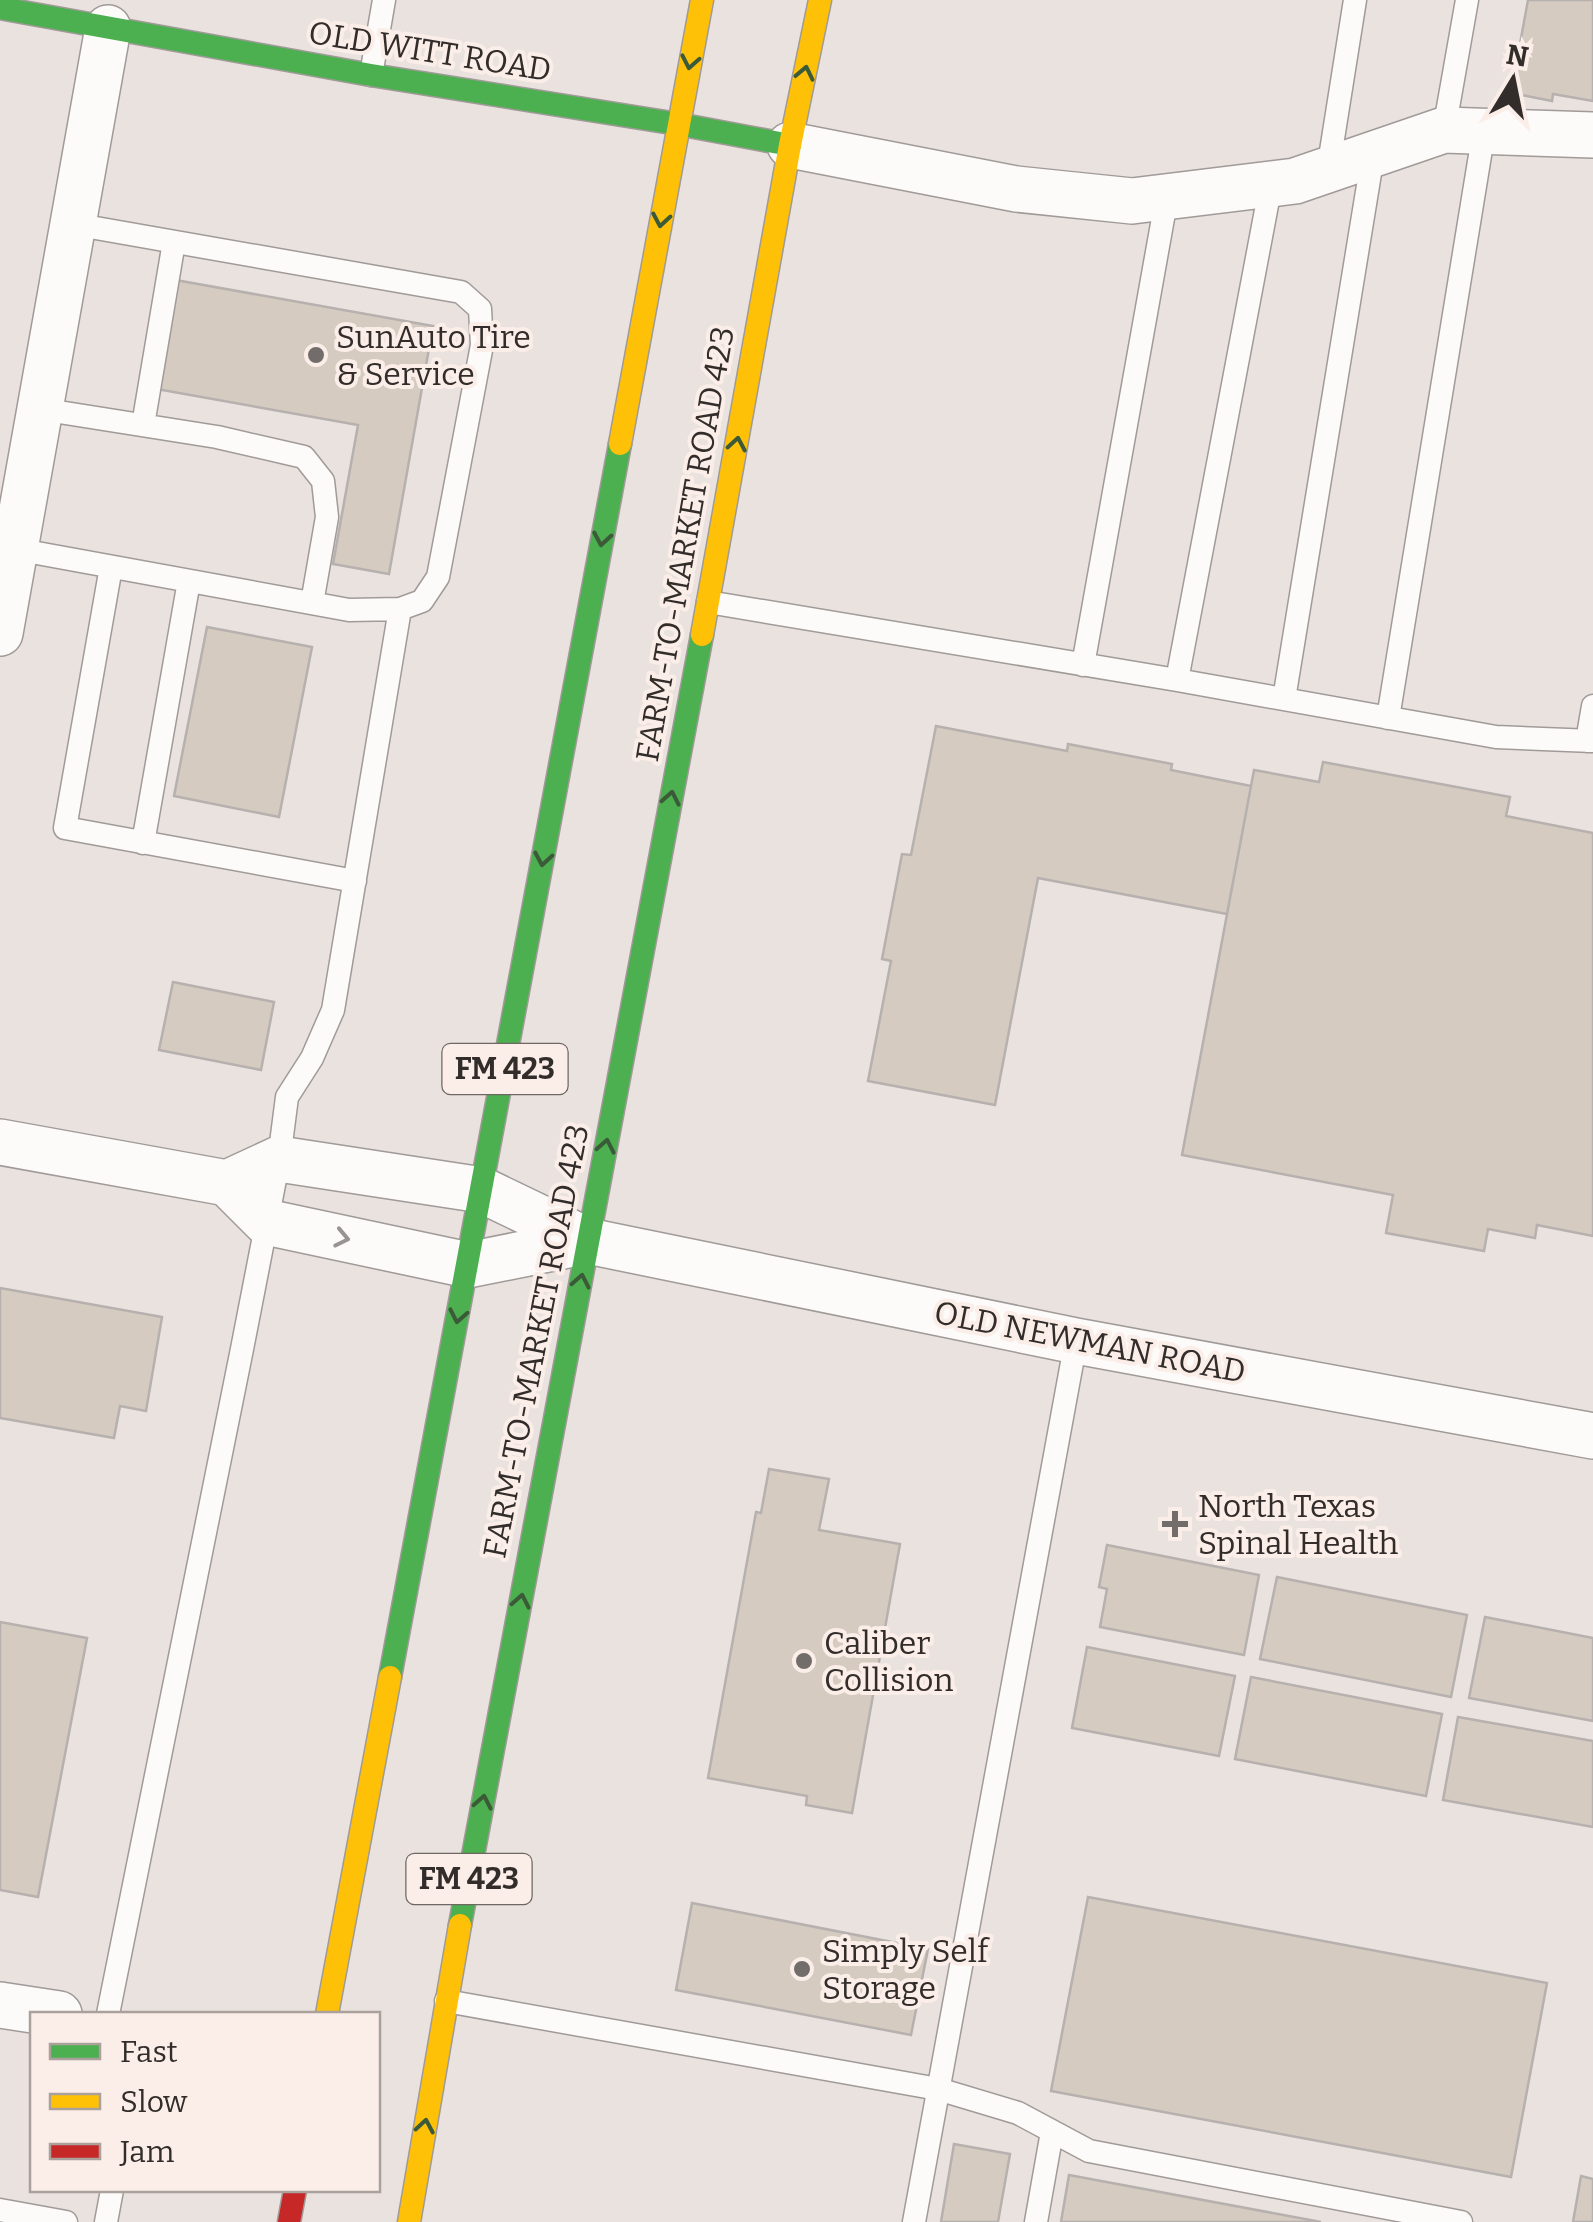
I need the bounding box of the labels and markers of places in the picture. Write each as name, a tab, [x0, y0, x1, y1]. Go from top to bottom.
place label: SunAuto Tire & Service	[336, 318, 531, 393]
marker: SunAuto Tire & Service	[305, 344, 327, 366]
place label: North Texas Spinal Health	[1198, 1487, 1399, 1562]
marker: North Texas Spinal Health	[1162, 1511, 1188, 1537]
place label: Caliber Collision	[824, 1624, 954, 1699]
marker: Caliber Collision	[793, 1650, 815, 1672]
place label: Simply Self Storage	[822, 1932, 990, 2007]
marker: Simply Self Storage	[791, 1958, 813, 1980]

